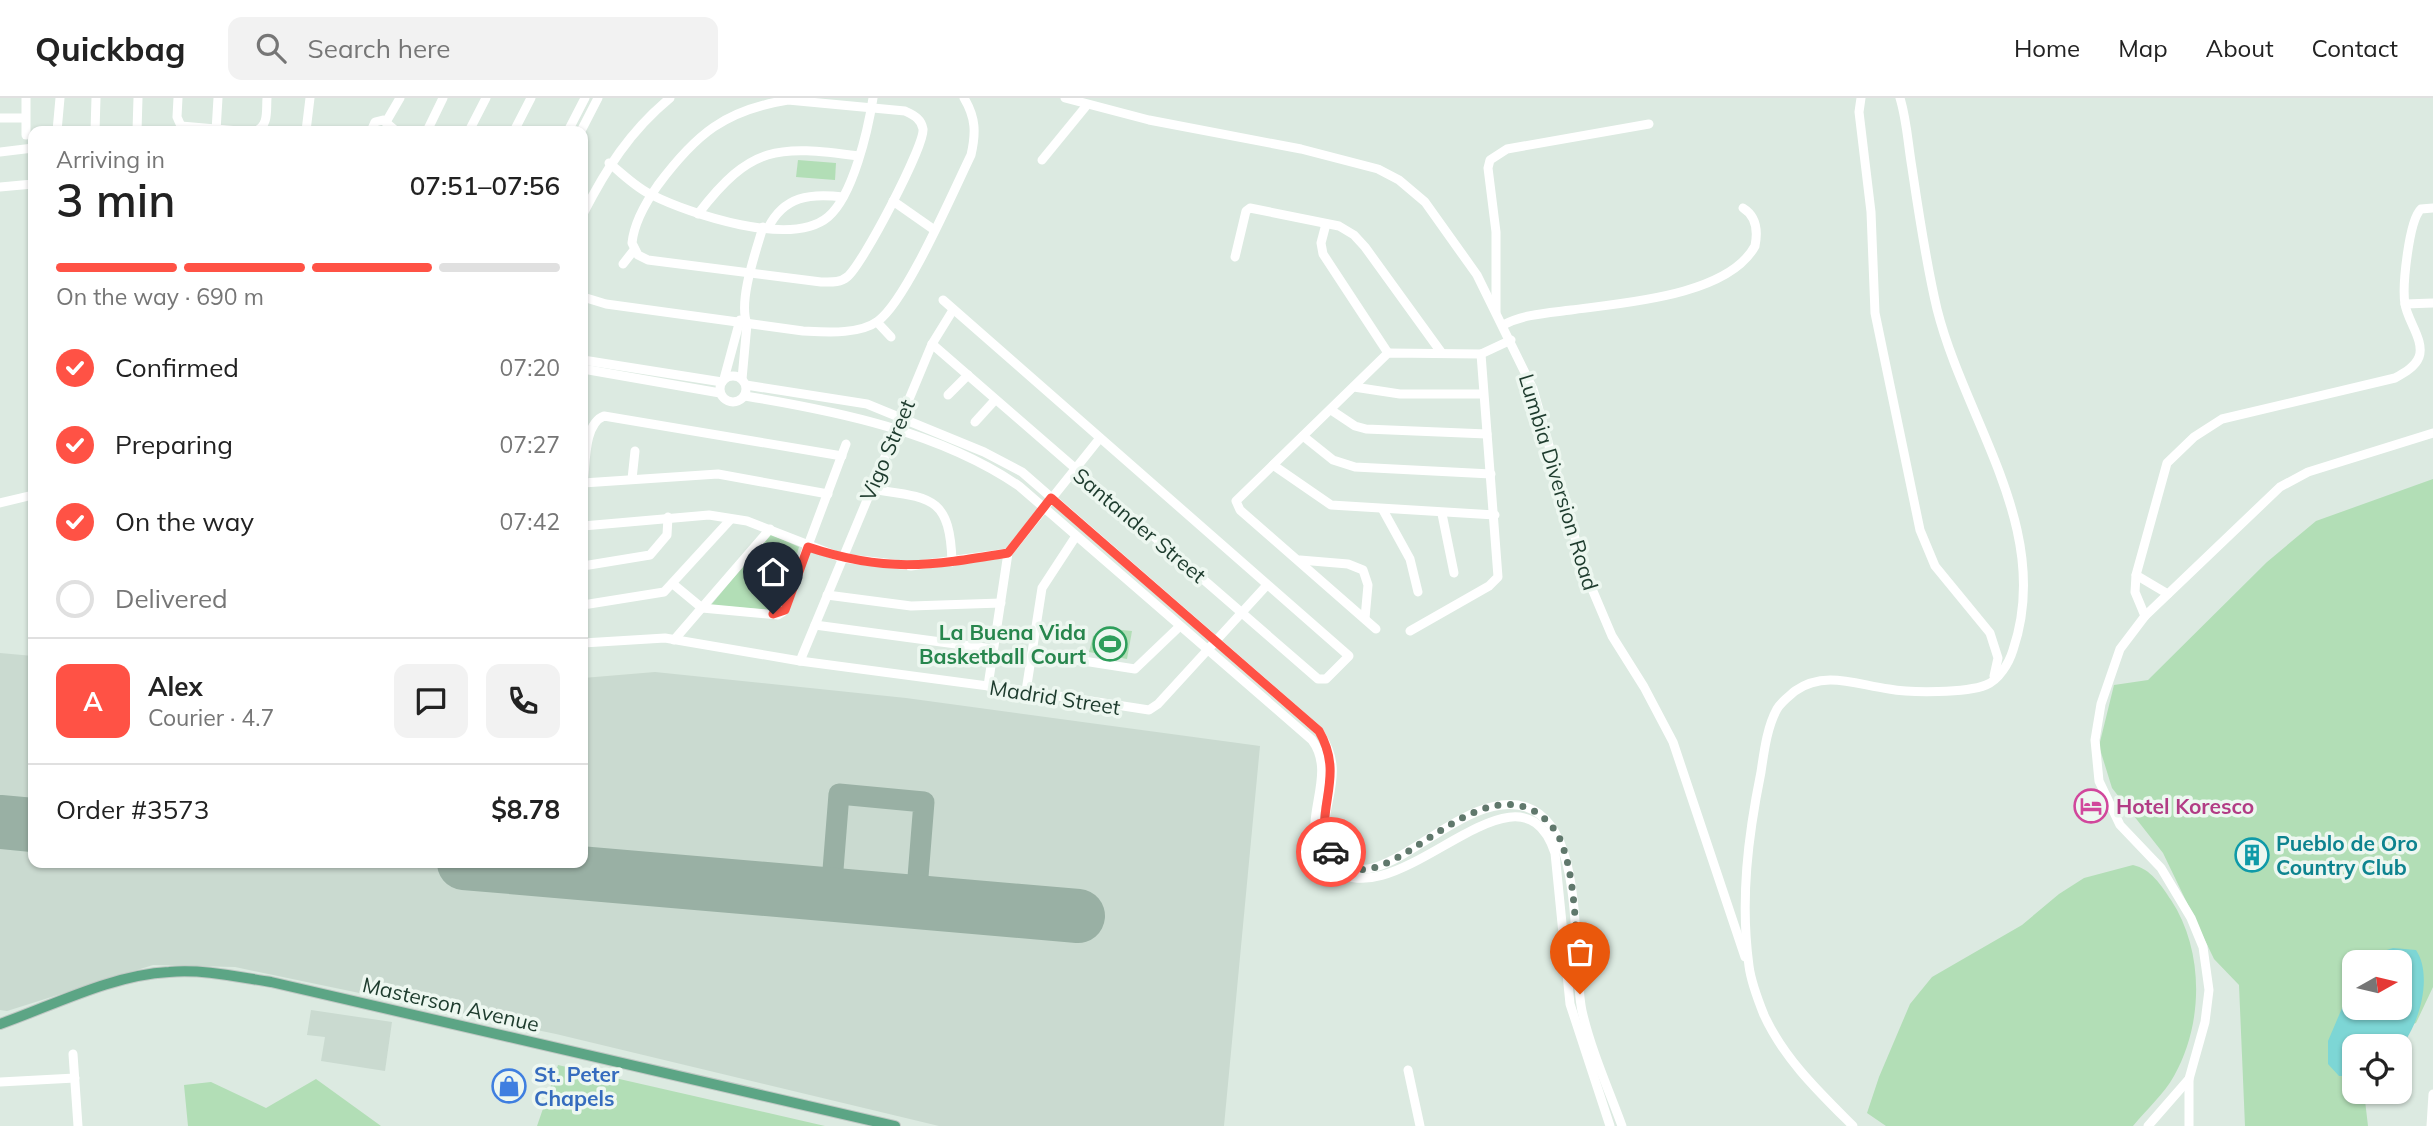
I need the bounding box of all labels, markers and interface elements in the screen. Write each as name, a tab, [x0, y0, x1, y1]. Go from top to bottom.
search box	[228, 17, 718, 80]
text: Quickbag	[35, 28, 186, 69]
icon: search	[252, 29, 290, 67]
text: Search here	[308, 32, 450, 65]
text: Home	[2014, 33, 2080, 63]
text: Map	[2118, 33, 2168, 63]
text: About	[2206, 33, 2274, 63]
text: Contact	[2312, 33, 2398, 63]
text: Arriving in	[56, 145, 165, 174]
text: 07:51–07:56	[410, 169, 560, 202]
text: 3 min	[56, 171, 175, 229]
text: On the way · 690 m	[56, 282, 264, 311]
icon: check	[56, 349, 94, 387]
text: Confirmed	[115, 351, 239, 384]
text: 07:20	[500, 353, 560, 382]
street label: Lumbia Diversion Road	[1514, 371, 1604, 593]
street label: Vigo Street	[854, 395, 920, 505]
icon: check	[56, 426, 94, 464]
text: Preparing	[115, 428, 233, 461]
text: 07:27	[500, 430, 560, 459]
street label: Santander Street	[1068, 462, 1212, 588]
icon: check	[56, 503, 94, 541]
text: On the way	[115, 505, 254, 538]
text: 07:42	[500, 507, 560, 536]
pin	[743, 542, 803, 614]
icon: home	[754, 553, 792, 591]
text: Delivered	[115, 582, 228, 615]
place label: La Buena Vida Basketball Court	[919, 619, 1086, 669]
sports icon: La Buena Vida Basketball Court	[1091, 625, 1129, 663]
button: chat	[394, 664, 468, 738]
button: phone	[486, 664, 560, 738]
text: Alex	[148, 670, 203, 703]
street label: Madrid Street	[988, 674, 1122, 720]
text: A	[83, 685, 103, 718]
text: Courier · 4.7	[148, 703, 274, 732]
hotel icon: Hotel Koresco	[2072, 787, 2110, 825]
text: Order #3573	[56, 793, 209, 826]
text: $8.78	[491, 793, 560, 826]
place label: Hotel Koresco	[2116, 793, 2254, 819]
courier	[1296, 817, 1366, 887]
place label: Pueblo de Oro Country Club	[2276, 830, 2418, 880]
icon: car	[1312, 833, 1350, 871]
building icon: Pueblo de Oro Country Club	[2233, 836, 2271, 874]
pin	[1550, 922, 1610, 994]
icon: bag	[1561, 933, 1599, 971]
north arrow	[2342, 950, 2412, 1020]
map controls	[2342, 950, 2412, 1104]
street label: Masterson Avenue	[360, 971, 542, 1037]
button: locate	[2342, 1034, 2412, 1104]
place label: St. Peter Chapels	[534, 1061, 620, 1111]
shop icon: St. Peter Chapels	[490, 1067, 528, 1105]

